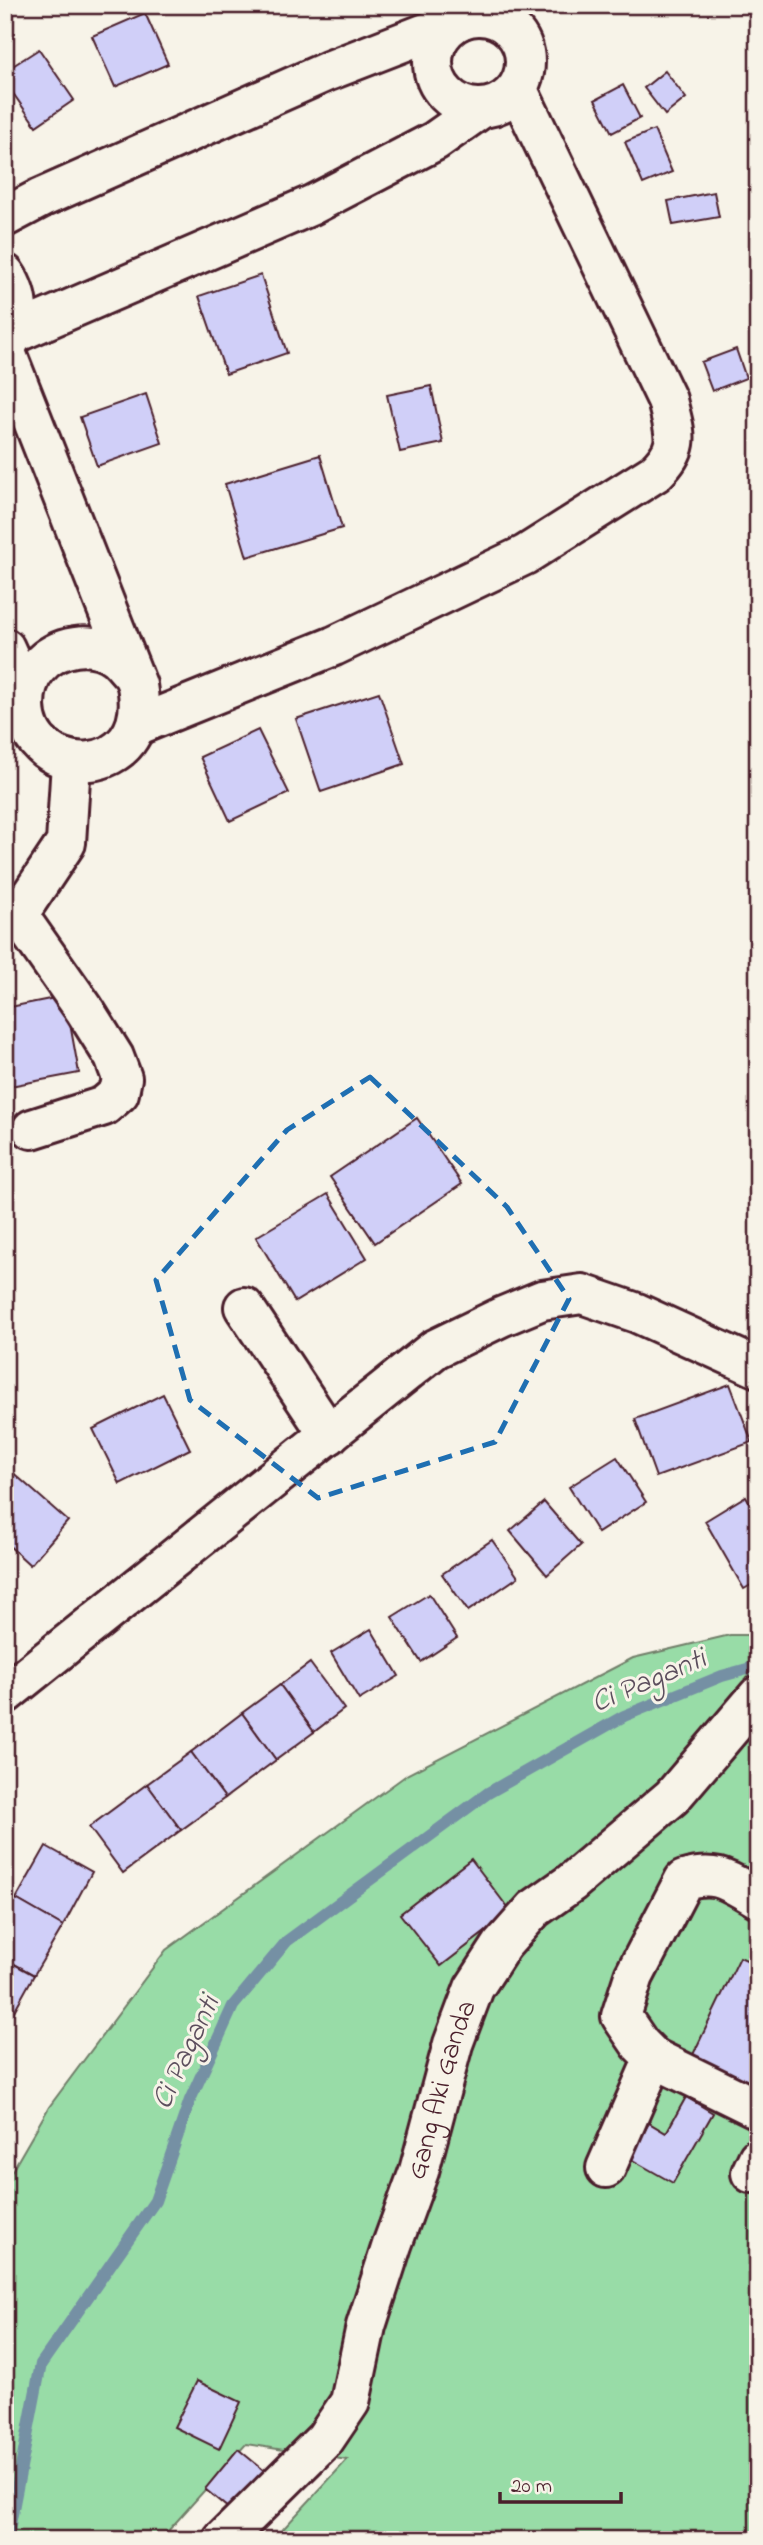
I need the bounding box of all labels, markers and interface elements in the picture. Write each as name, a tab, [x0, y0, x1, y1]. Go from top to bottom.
water label: Ci Paganti	[585, 1637, 716, 1726]
water label: Ci Paganti	[141, 1986, 234, 2117]
street label: Gang Aki Ganda	[397, 1994, 488, 2184]
scale bar	[500, 2461, 621, 2505]
text: 20 m	[511, 2472, 552, 2502]

